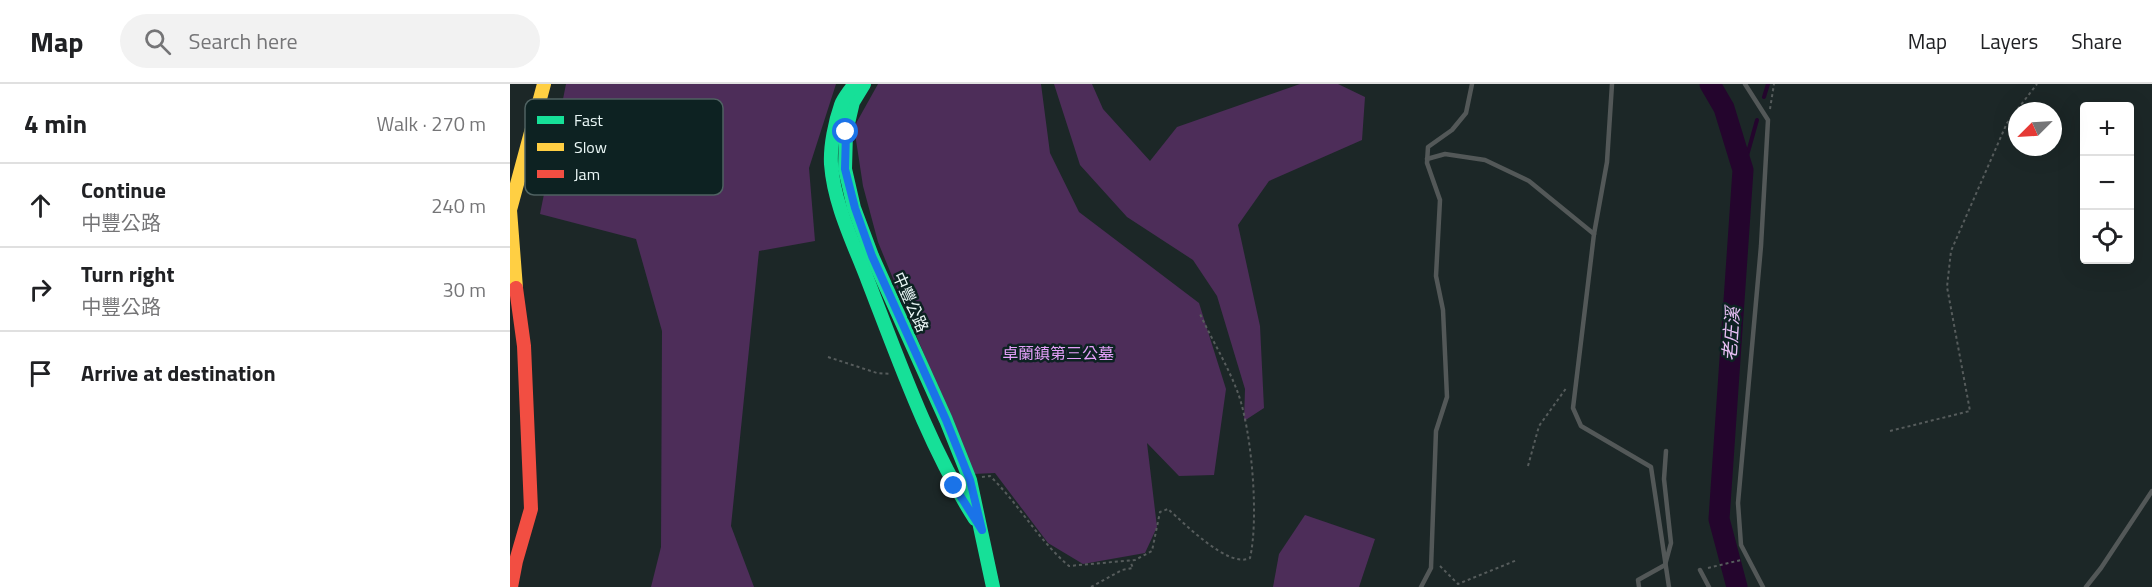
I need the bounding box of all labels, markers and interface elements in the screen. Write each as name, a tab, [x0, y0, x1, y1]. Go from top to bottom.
search box	[120, 14, 540, 68]
text: Map	[30, 20, 84, 63]
text: Search here	[189, 24, 298, 58]
icon: search	[141, 25, 174, 58]
text: Map	[1908, 25, 1947, 57]
text: Layers	[1980, 25, 2038, 57]
text: Share	[2071, 25, 2122, 57]
legend	[525, 99, 723, 195]
north arrow	[2008, 102, 2062, 156]
map controls	[2080, 102, 2134, 264]
button: +	[2080, 102, 2134, 156]
text: 4 min	[24, 104, 87, 143]
text: Walk · 270 m	[377, 108, 486, 139]
text: Fast	[574, 108, 603, 132]
route start	[832, 118, 858, 144]
text: Slow	[574, 135, 607, 159]
button: −	[2080, 156, 2134, 210]
text: Jam	[574, 162, 600, 186]
text: Continue	[81, 173, 166, 207]
icon: ahead	[24, 189, 57, 222]
text: 240 m	[431, 190, 486, 221]
text: 中豐公路	[81, 207, 161, 238]
button: locate	[2080, 210, 2134, 264]
text: Turn right	[81, 257, 175, 291]
street label: 中豐公路	[887, 268, 935, 336]
icon: right	[24, 273, 57, 306]
text: 30 m	[442, 274, 486, 305]
text: 中豐公路	[81, 291, 161, 322]
water label: 老庄溪	[1716, 303, 1747, 362]
park label: 卓蘭鎮第三公墓	[1002, 341, 1114, 365]
text: Arrive at destination	[81, 356, 276, 390]
icon: arrive	[24, 357, 57, 390]
route end	[940, 472, 966, 498]

